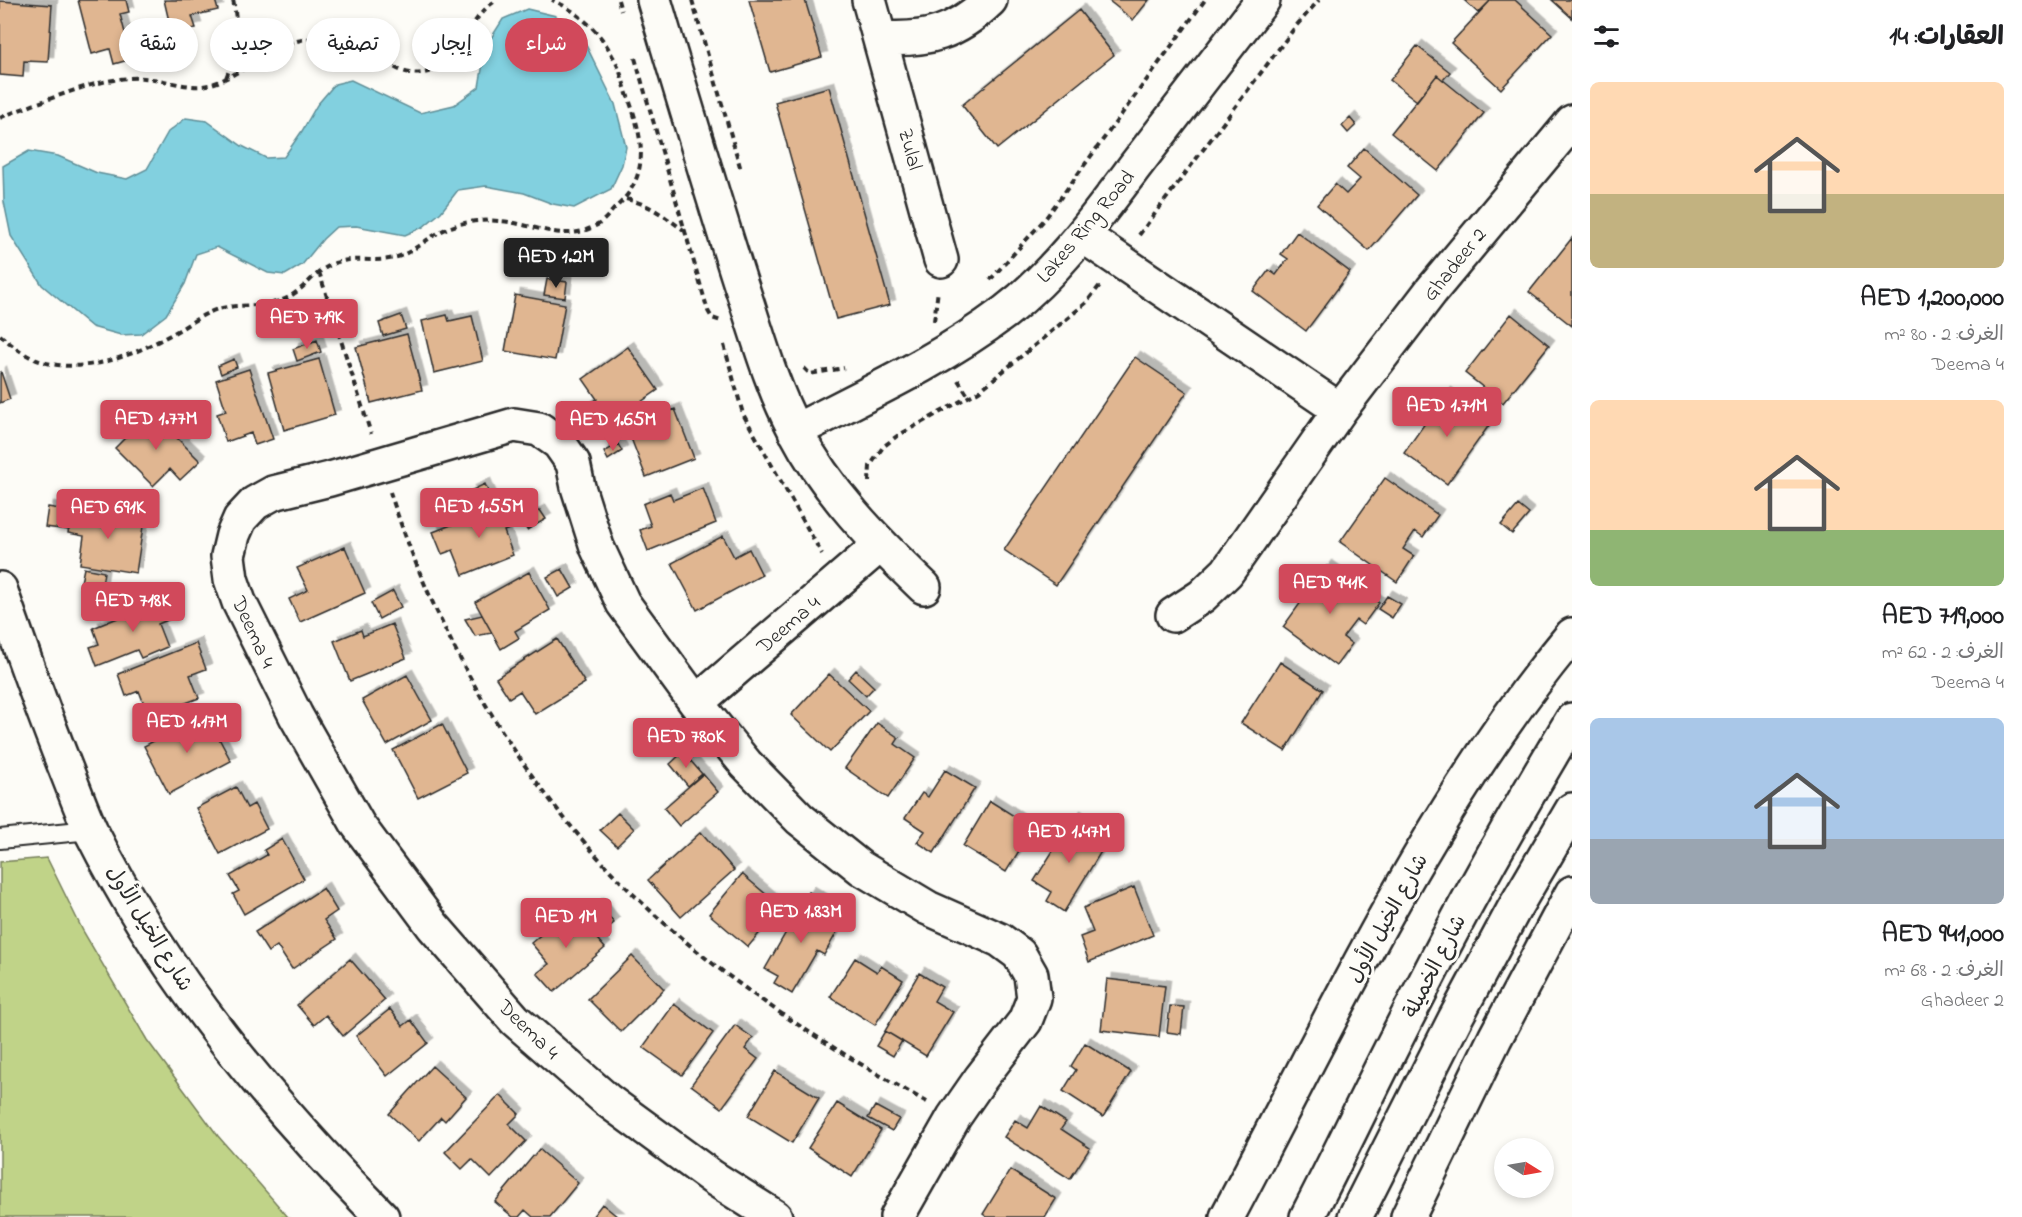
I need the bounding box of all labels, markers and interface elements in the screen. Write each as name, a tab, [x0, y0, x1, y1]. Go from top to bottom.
chip: شقة	[119, 18, 198, 72]
chip: جديد	[210, 18, 294, 72]
chip: تصفية	[306, 18, 400, 72]
chip: إيجار	[412, 18, 493, 72]
chip: شراء	[505, 18, 588, 72]
text: العقارات: 14	[1889, 19, 2004, 57]
icon: filters	[1590, 20, 1623, 53]
icon: home	[1743, 121, 1851, 229]
street label: Zulal	[889, 125, 929, 174]
street label: Lakes Ring Road	[1030, 164, 1145, 292]
street label: Ghadeer 2	[1416, 222, 1495, 309]
pin: AED 1.2M	[494, 238, 618, 289]
text: AED 1.2M	[518, 243, 594, 272]
text: AED 1,200,000	[1860, 280, 2004, 318]
pin: AED 719K	[245, 299, 369, 350]
text: AED 719K	[270, 304, 344, 333]
text: الغرف: 2 · 80 m²	[1884, 321, 2004, 350]
text: Deema 4	[1932, 351, 2004, 380]
pin: AED 1.71M	[1378, 387, 1516, 438]
text: AED 1.71M	[1406, 392, 1488, 421]
pin: AED 1.77M	[87, 400, 225, 451]
pin: AED 1.65M	[544, 401, 682, 452]
text: AED 1.77M	[114, 405, 198, 434]
text: AED 1.65M	[570, 406, 656, 435]
icon: home	[1743, 439, 1851, 547]
pin: AED 1.55M	[410, 488, 548, 539]
pin: AED 691K	[46, 489, 170, 540]
text: AED 1.55M	[434, 493, 524, 522]
text: AED 691K	[71, 494, 146, 523]
pin: AED 941K	[1268, 564, 1392, 615]
text: AED 941K	[1293, 569, 1367, 598]
pin: AED 718K	[71, 582, 195, 633]
text: AED 718K	[95, 587, 171, 616]
street label: Deema 4	[750, 589, 828, 662]
street label: Deema 4	[222, 591, 282, 674]
text: AED 719,000	[1882, 598, 2004, 636]
text: الغرف: 2 · 62 m²	[1882, 639, 2004, 668]
text: Deema 4	[1932, 669, 2004, 698]
pin: AED 1.17M	[118, 703, 256, 754]
text: AED 1.17M	[146, 708, 228, 737]
pin: AED 780K	[624, 718, 748, 769]
text: AED 780K	[647, 723, 725, 752]
icon: home	[1743, 757, 1851, 865]
pin: AED 1.47M	[1000, 813, 1138, 864]
text: AED 1.47M	[1027, 818, 1111, 847]
street label: شارع الخيل الأول	[1340, 848, 1437, 989]
street label: شارع الخيل الأول	[98, 860, 200, 998]
pin: AED 1.83M	[732, 893, 870, 944]
pin: AED 1M	[517, 898, 615, 949]
text: AED 1.83M	[760, 898, 842, 927]
text: AED 1M	[535, 903, 597, 932]
street label: شارع الخميلة	[1397, 910, 1475, 1024]
text: AED 941,000	[1882, 916, 2004, 954]
text: الغرف: 2 · 68 m²	[1884, 957, 2004, 986]
text: Ghadeer 2	[1921, 987, 2004, 1016]
street label: Deema 4	[489, 993, 566, 1068]
north arrow	[1494, 1138, 1554, 1198]
map controls	[1494, 1138, 1554, 1198]

